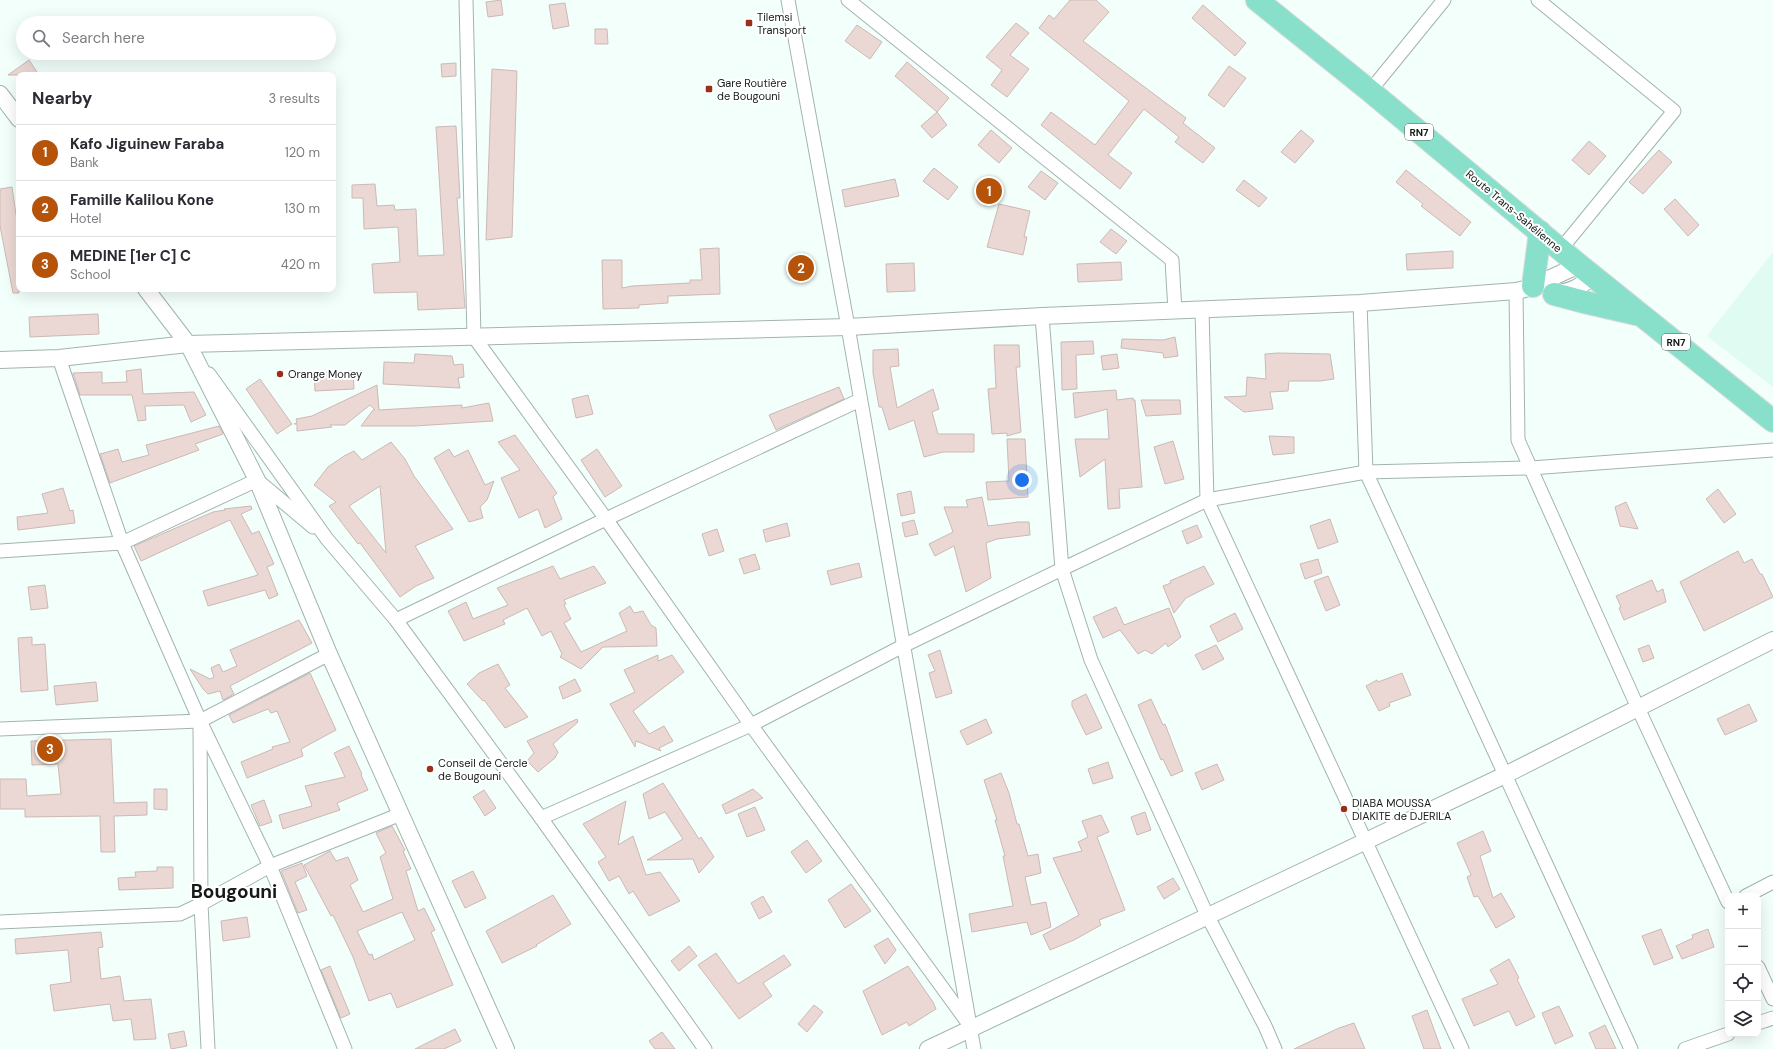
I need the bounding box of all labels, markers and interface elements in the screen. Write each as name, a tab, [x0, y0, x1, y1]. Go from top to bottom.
place label: Tilemsi Transport	[757, 10, 806, 37]
search box	[16, 16, 336, 60]
marker: Tilemsi Transport	[744, 18, 754, 28]
icon: search	[30, 27, 52, 49]
text: Search here	[62, 28, 145, 48]
place label: Gare Routière de Bougouni	[717, 76, 787, 103]
marker: Gare Routière de Bougouni	[704, 84, 714, 94]
text: Nearby	[32, 87, 92, 109]
text: 3 results	[268, 90, 320, 107]
road number: RN7	[1405, 124, 1433, 140]
text: Kafo Jiguinew Faraba	[70, 134, 224, 154]
text: 1	[43, 144, 47, 161]
text: 120 m	[285, 144, 320, 161]
text: Bank	[70, 154, 99, 171]
street label: Route Trans-Sahélienne	[1463, 167, 1565, 255]
pin: 1	[976, 176, 1002, 206]
text: Famille Kalilou Kone	[70, 190, 214, 210]
text: 2	[41, 200, 49, 217]
text: 130 m	[284, 200, 320, 217]
text: Hotel	[70, 210, 102, 227]
text: MEDINE [1er C] C	[70, 246, 191, 266]
pin: 2	[788, 253, 814, 283]
text: 3	[41, 256, 49, 273]
text: 420 m	[281, 256, 320, 273]
text: School	[70, 266, 111, 283]
road number: RN7	[1662, 334, 1690, 350]
place label: Orange Money	[288, 367, 362, 381]
marker: Orange Money	[275, 369, 285, 379]
your location	[1012, 470, 1032, 490]
pin: 3	[37, 734, 63, 764]
place label: Conseil de Cercle de Bougouni	[438, 756, 528, 783]
marker: Conseil de Cercle de Bougouni	[425, 764, 435, 774]
place label: DIABA MOUSSA DIAKITE de DJERILA	[1352, 796, 1451, 823]
marker: DIABA MOUSSA DIAKITE de DJERILA	[1339, 804, 1349, 814]
district label: Bougouni	[191, 879, 277, 904]
map controls	[1725, 893, 1761, 1037]
button: +	[1725, 893, 1761, 929]
button: −	[1725, 929, 1761, 965]
button: locate	[1725, 965, 1761, 1001]
button: layers	[1725, 1001, 1761, 1037]

